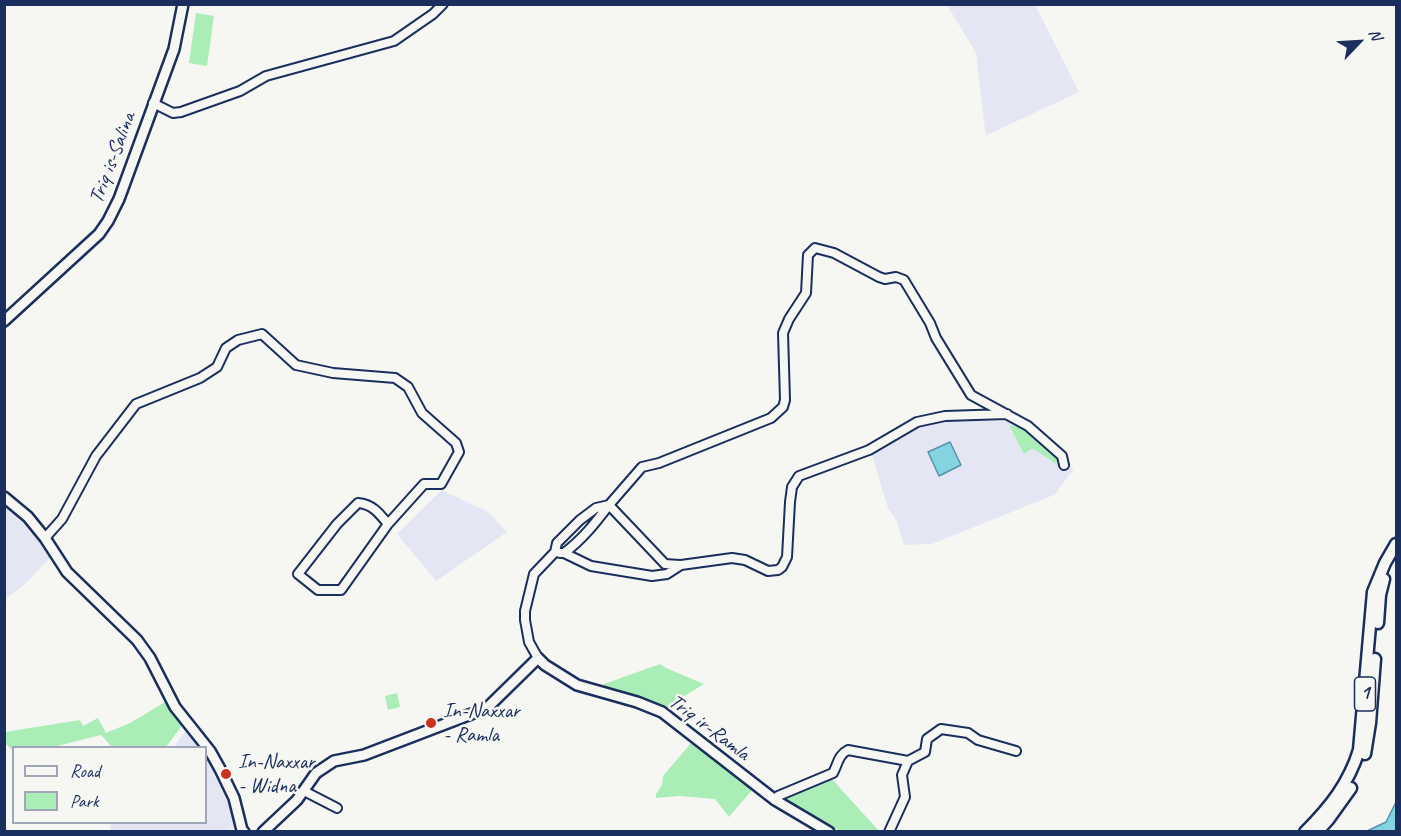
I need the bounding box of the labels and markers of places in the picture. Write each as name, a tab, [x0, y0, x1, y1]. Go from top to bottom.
place label: In-Naxxar - Ramla	[443, 698, 520, 748]
marker: In-Naxxar - Ramla	[424, 716, 438, 730]
place label: In-Naxxar - Widna	[238, 749, 315, 799]
marker: In-Naxxar - Widna	[219, 767, 233, 781]

